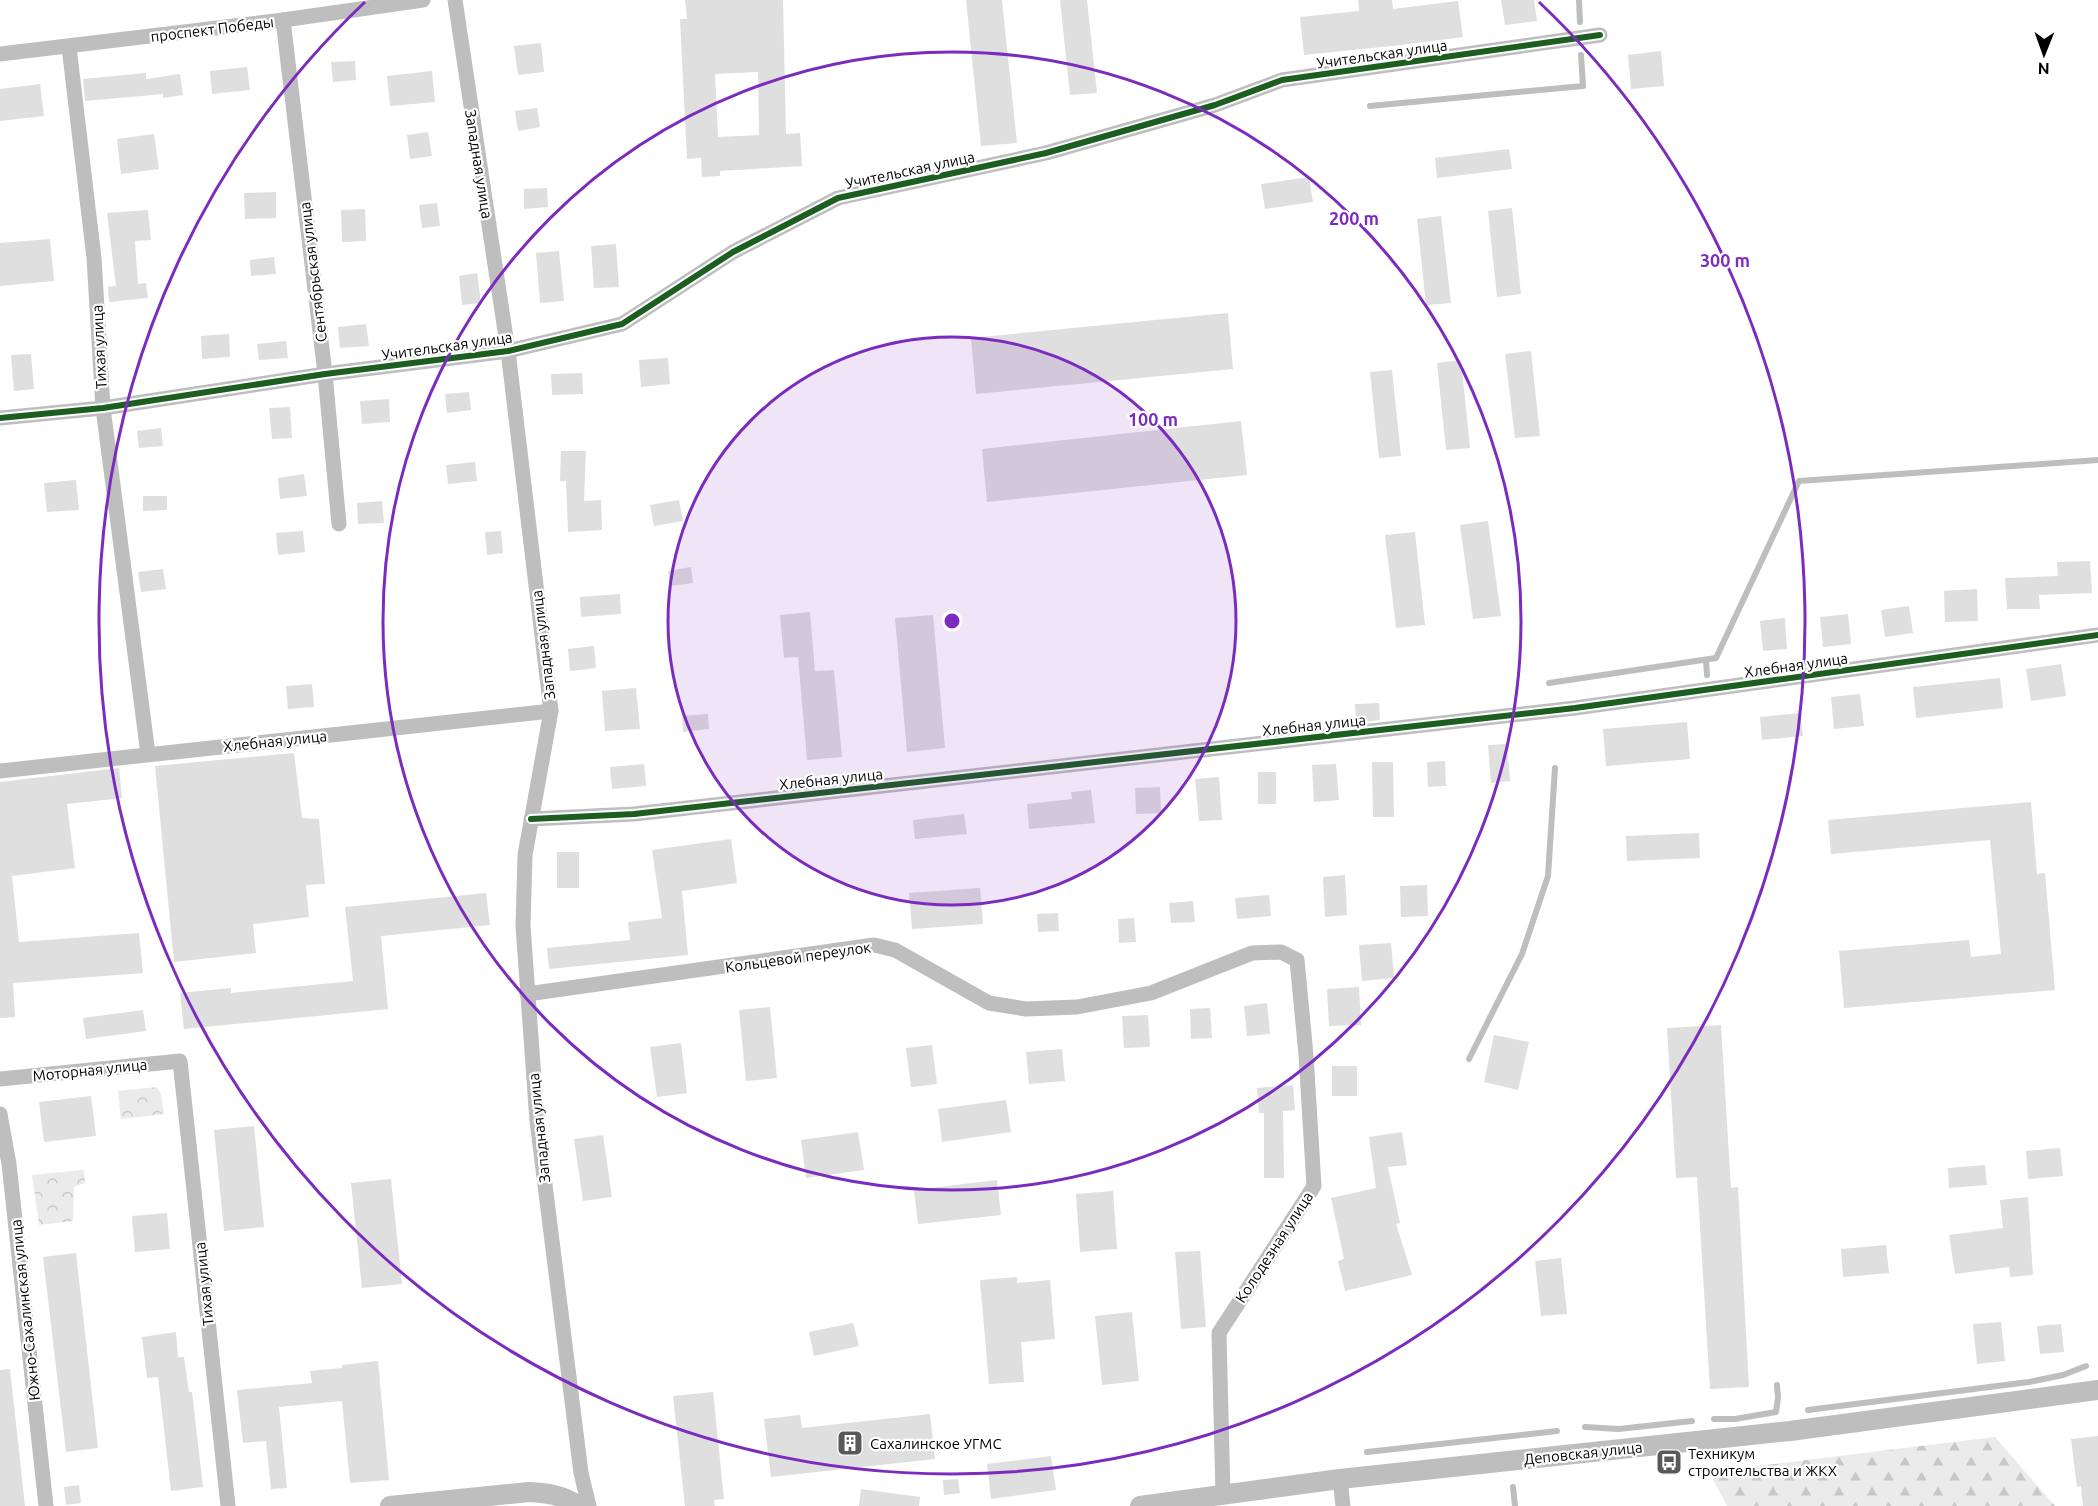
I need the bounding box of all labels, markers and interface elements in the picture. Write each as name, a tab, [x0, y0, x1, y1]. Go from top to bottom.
street label: проспект Победы	[149, 13, 275, 45]
north arrow	[2014, 24, 2074, 84]
street label: Учительская улица	[1316, 36, 1448, 72]
text: N	[2038, 60, 2050, 78]
street label: Западная улица	[462, 108, 496, 220]
street label: Учительская улица	[844, 148, 976, 192]
street label: Сентябрьская улица	[296, 201, 330, 343]
text: 200 m	[1329, 208, 1379, 228]
text: 300 m	[1700, 250, 1750, 270]
street label: Тихая улица	[88, 304, 110, 390]
street label: Учительская улица	[381, 328, 513, 364]
text: 100 m	[1128, 409, 1178, 429]
street label: Западная улица	[528, 589, 558, 701]
centre of rings	[942, 611, 962, 631]
street label: Хлебная улица	[1743, 649, 1849, 681]
street label: Хлебная улица	[1261, 711, 1367, 739]
street label: Хлебная улица	[222, 727, 328, 755]
street label: Хлебная улица	[778, 765, 884, 793]
street label: Кольцевой переулок	[724, 938, 872, 976]
street label: Моторная улица	[32, 1056, 148, 1084]
street label: Западная улица	[525, 1072, 553, 1184]
street label: Колодезная улица	[1232, 1188, 1316, 1306]
street label: Южно-Сахалинская улица	[7, 1218, 43, 1402]
street label: Тихая улица	[191, 1241, 217, 1327]
building icon: Сахалинское УГМС	[835, 1428, 865, 1458]
place label: Сахалинское УГМС	[870, 1435, 1002, 1452]
street label: Деповская улица	[1523, 1438, 1643, 1468]
place label: Техникум строительства и ЖКХ	[1688, 1445, 1837, 1479]
bus stop icon: Техникум строительства и ЖКХ	[1654, 1447, 1684, 1477]

